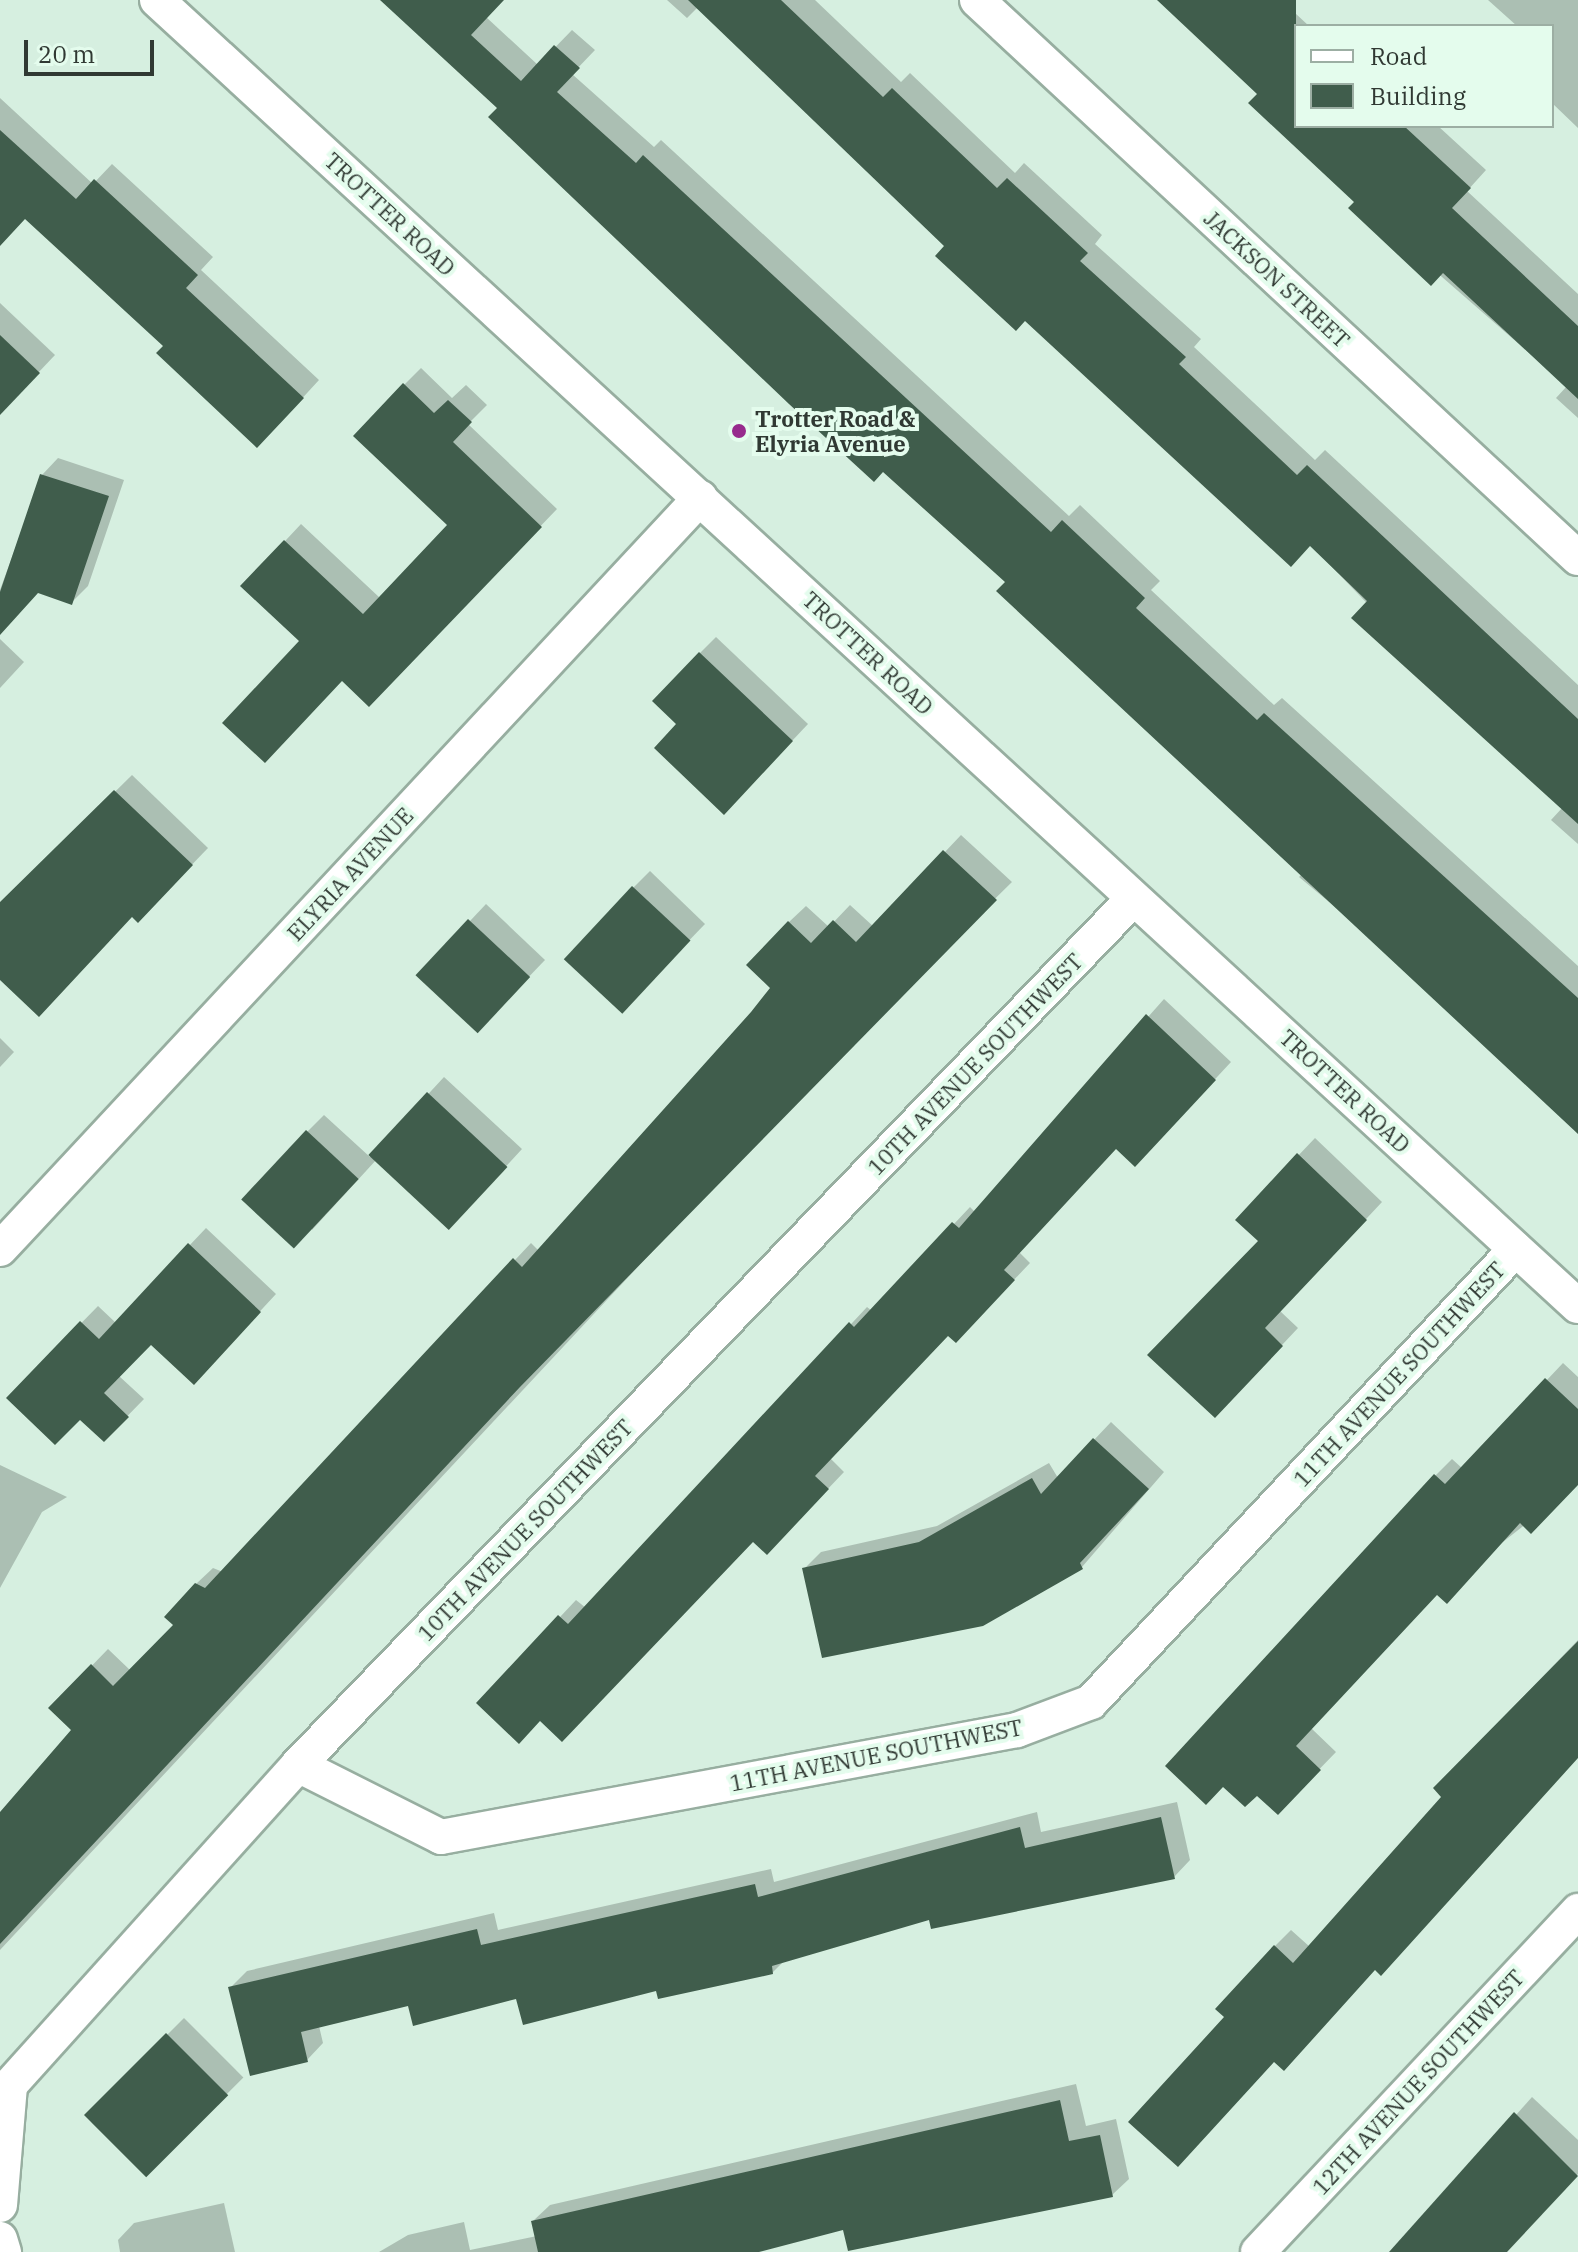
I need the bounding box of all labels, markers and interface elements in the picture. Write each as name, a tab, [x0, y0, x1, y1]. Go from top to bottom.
scale bar	[28, 24, 158, 74]
legend	[1294, 24, 1554, 128]
text: 20 m	[38, 38, 95, 70]
text: Road	[1370, 40, 1427, 72]
text: Building	[1370, 80, 1466, 112]
street label: TROTTER ROAD	[320, 147, 460, 281]
street label: JACKSON STREET	[1199, 205, 1355, 353]
place label: Trotter Road & Elyria Avenue	[755, 405, 916, 456]
marker: Trotter Road & Elyria Avenue	[730, 422, 748, 440]
street label: TROTTER ROAD	[798, 586, 938, 720]
street label: ELYRIA AVENUE	[282, 802, 418, 946]
street label: 10TH AVENUE SOUTHWEST	[862, 948, 1088, 1180]
street label: TROTTER ROAD	[1275, 1024, 1415, 1158]
street label: 11TH AVENUE SOUTHWEST	[1288, 1256, 1510, 1492]
street label: 10TH AVENUE SOUTHWEST	[412, 1414, 638, 1646]
street label: 11TH AVENUE SOUTHWEST	[728, 1714, 1024, 1796]
street label: 12TH AVENUE SOUTHWEST	[1307, 1964, 1529, 2200]

